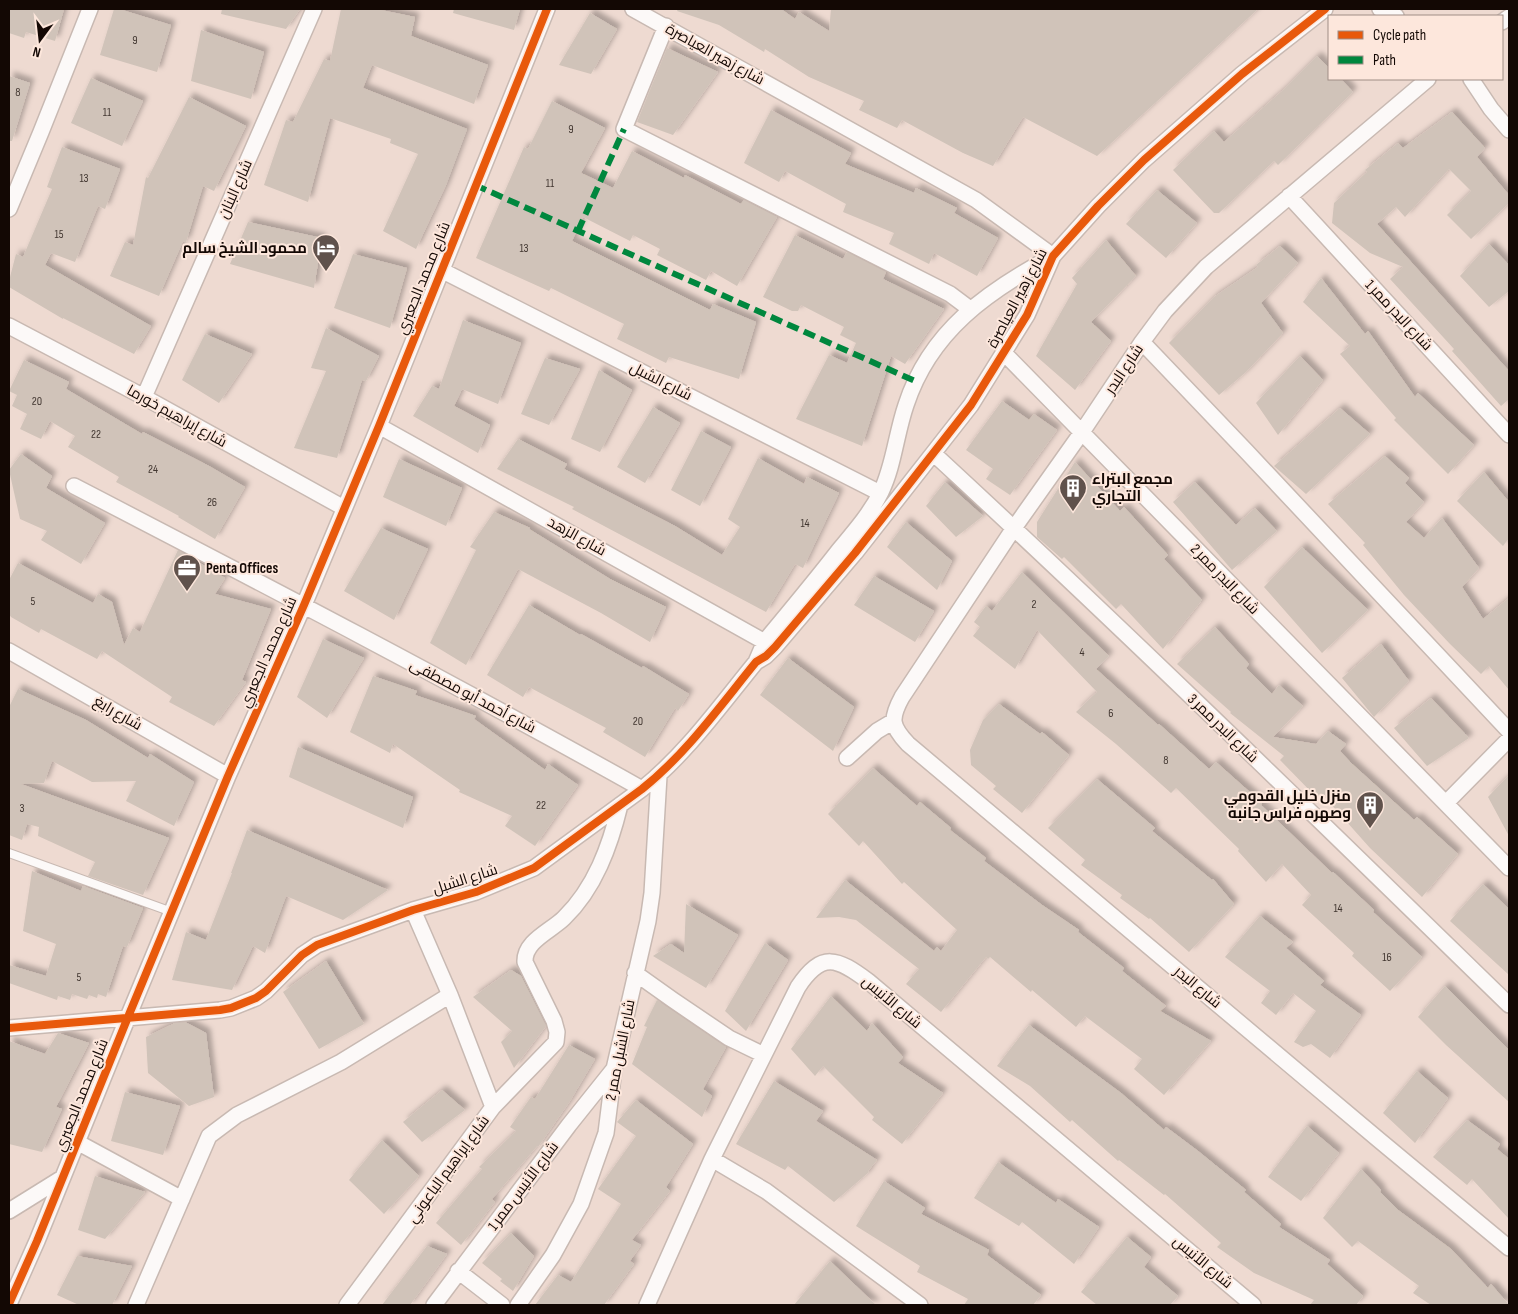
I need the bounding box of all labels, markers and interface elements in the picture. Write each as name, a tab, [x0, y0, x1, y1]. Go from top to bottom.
north arrow	[15, 15, 65, 65]
legend	[1328, 15, 1503, 80]
street label: شارع زهير العياصرة	[661, 19, 768, 90]
text: Cycle path	[1373, 26, 1426, 45]
house number: 9	[132, 33, 138, 48]
text: N	[31, 43, 43, 61]
text: Path	[1373, 51, 1396, 70]
house number: 8	[15, 85, 21, 100]
house number: 11	[103, 105, 112, 120]
house number: 9	[568, 122, 574, 137]
street label: شارع البنان	[214, 157, 258, 222]
house number: 13	[79, 171, 89, 186]
house number: 11	[546, 176, 555, 191]
street label: شارع محمد الجعبري	[392, 219, 457, 338]
house number: 15	[54, 227, 64, 242]
hotel icon: محمود الشيخ سالم	[311, 233, 341, 272]
place label: محمود الشيخ سالم	[182, 239, 307, 258]
house number: 13	[519, 241, 529, 256]
street label: شارع زهير العياصرة	[983, 245, 1053, 352]
street label: شارع البدر ممر 1	[1360, 276, 1436, 356]
street label: شارع البدر	[1100, 341, 1149, 399]
street label: شارع الشبل	[626, 358, 695, 406]
street label: شارع إبراهيم خورما	[123, 381, 230, 453]
house number: 20	[32, 394, 42, 409]
house number: 22	[91, 427, 101, 442]
house number: 24	[148, 462, 158, 477]
place label: مجمع البتراء التجاري	[1092, 470, 1173, 508]
building icon: مجمع البتراء التجاري	[1058, 473, 1088, 512]
house number: 26	[207, 495, 217, 510]
street label: شارع الزهد	[544, 513, 609, 561]
house number: 14	[800, 516, 810, 531]
street label: شارع البدر ممر 2	[1185, 540, 1263, 619]
office icon: Penta Offices	[172, 553, 202, 592]
place label: Penta Offices	[206, 559, 278, 578]
house number: 5	[31, 594, 36, 609]
street label: شارع محمد الجعبري	[235, 594, 303, 712]
house number: 2	[1032, 597, 1037, 612]
house number: 4	[1079, 645, 1085, 660]
street label: شارع أحمد أبو مصطفى	[406, 654, 539, 739]
street label: شارع البدر ممر 3	[1183, 690, 1262, 768]
street label: شارع رابغ	[90, 692, 145, 736]
house number: 6	[1108, 706, 1114, 721]
house number: 20	[633, 714, 643, 729]
house number: 8	[1163, 753, 1169, 768]
place label: منزل خليل القدومي وصهره فراس جانبه	[1224, 787, 1351, 823]
building icon: منزل خليل القدومي وصهره فراس جانبه	[1355, 790, 1385, 829]
house number: 22	[536, 798, 546, 813]
house number: 3	[19, 801, 25, 816]
street label: شارع الشبل	[430, 860, 500, 900]
house number: 14	[1333, 901, 1343, 916]
house number: 16	[1382, 950, 1392, 965]
street label: شارع البدر	[1169, 961, 1225, 1013]
house number: 5	[77, 970, 82, 985]
street label: شارع الأنيس	[857, 972, 925, 1034]
street label: شارع الشبل ممر 2	[601, 998, 641, 1102]
street label: شارع محمد الجعبري	[50, 1036, 115, 1155]
street label: شارع إبراهيم الباعوني	[403, 1112, 495, 1228]
street label: شارع الأنيس ممر 1	[484, 1138, 564, 1235]
street label: شارع الأنيس	[1168, 1232, 1236, 1294]

